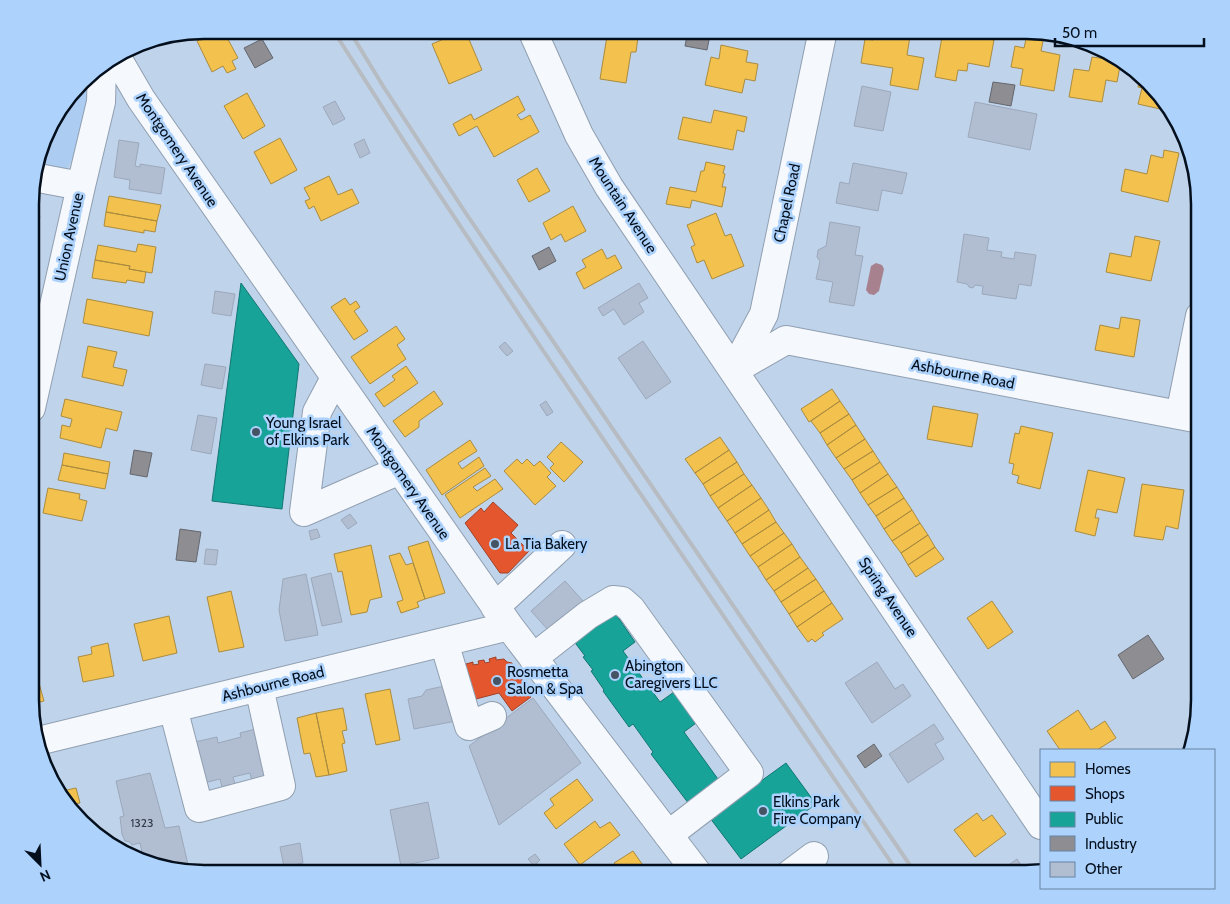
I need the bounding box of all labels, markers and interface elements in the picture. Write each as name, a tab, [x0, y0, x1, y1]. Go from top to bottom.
scale bar	[1055, 15, 1204, 47]
text: 50 m	[1062, 24, 1097, 42]
street label: Montgomery Avenue	[132, 90, 222, 211]
street label: Mountain Avenue	[585, 153, 661, 257]
street label: Chapel Road	[770, 162, 804, 244]
street label: Union Avenue	[51, 191, 87, 283]
street label: Ashbourne Road	[910, 355, 1016, 393]
place label: Young Israel of Elkins Park	[265, 414, 350, 449]
street label: Montgomery Avenue	[362, 423, 454, 543]
marker: Young Israel of Elkins Park	[250, 426, 262, 438]
place label: La Tia Bakery	[505, 535, 588, 553]
marker: La Tia Bakery	[489, 538, 501, 550]
street label: Spring Avenue	[855, 554, 921, 640]
place label: Abington Caregivers LLC	[625, 657, 718, 692]
street label: Ashbourne Road	[220, 663, 326, 705]
place label: Rosmetta Salon & Spa	[507, 663, 584, 698]
marker: Abington Caregivers LLC	[609, 669, 621, 681]
marker: Rosmetta Salon & Spa	[491, 675, 503, 687]
legend	[1040, 749, 1215, 889]
text: Homes	[1085, 760, 1131, 778]
text: Shops	[1085, 785, 1125, 803]
place label: Elkins Park Fire Company	[773, 793, 862, 828]
marker: Elkins Park Fire Company	[757, 805, 769, 817]
text: Public	[1085, 810, 1123, 828]
house number: 1323	[130, 815, 154, 830]
text: Industry	[1085, 835, 1137, 853]
north arrow	[15, 839, 65, 889]
text: Other	[1085, 860, 1122, 878]
text: N	[37, 866, 53, 886]

